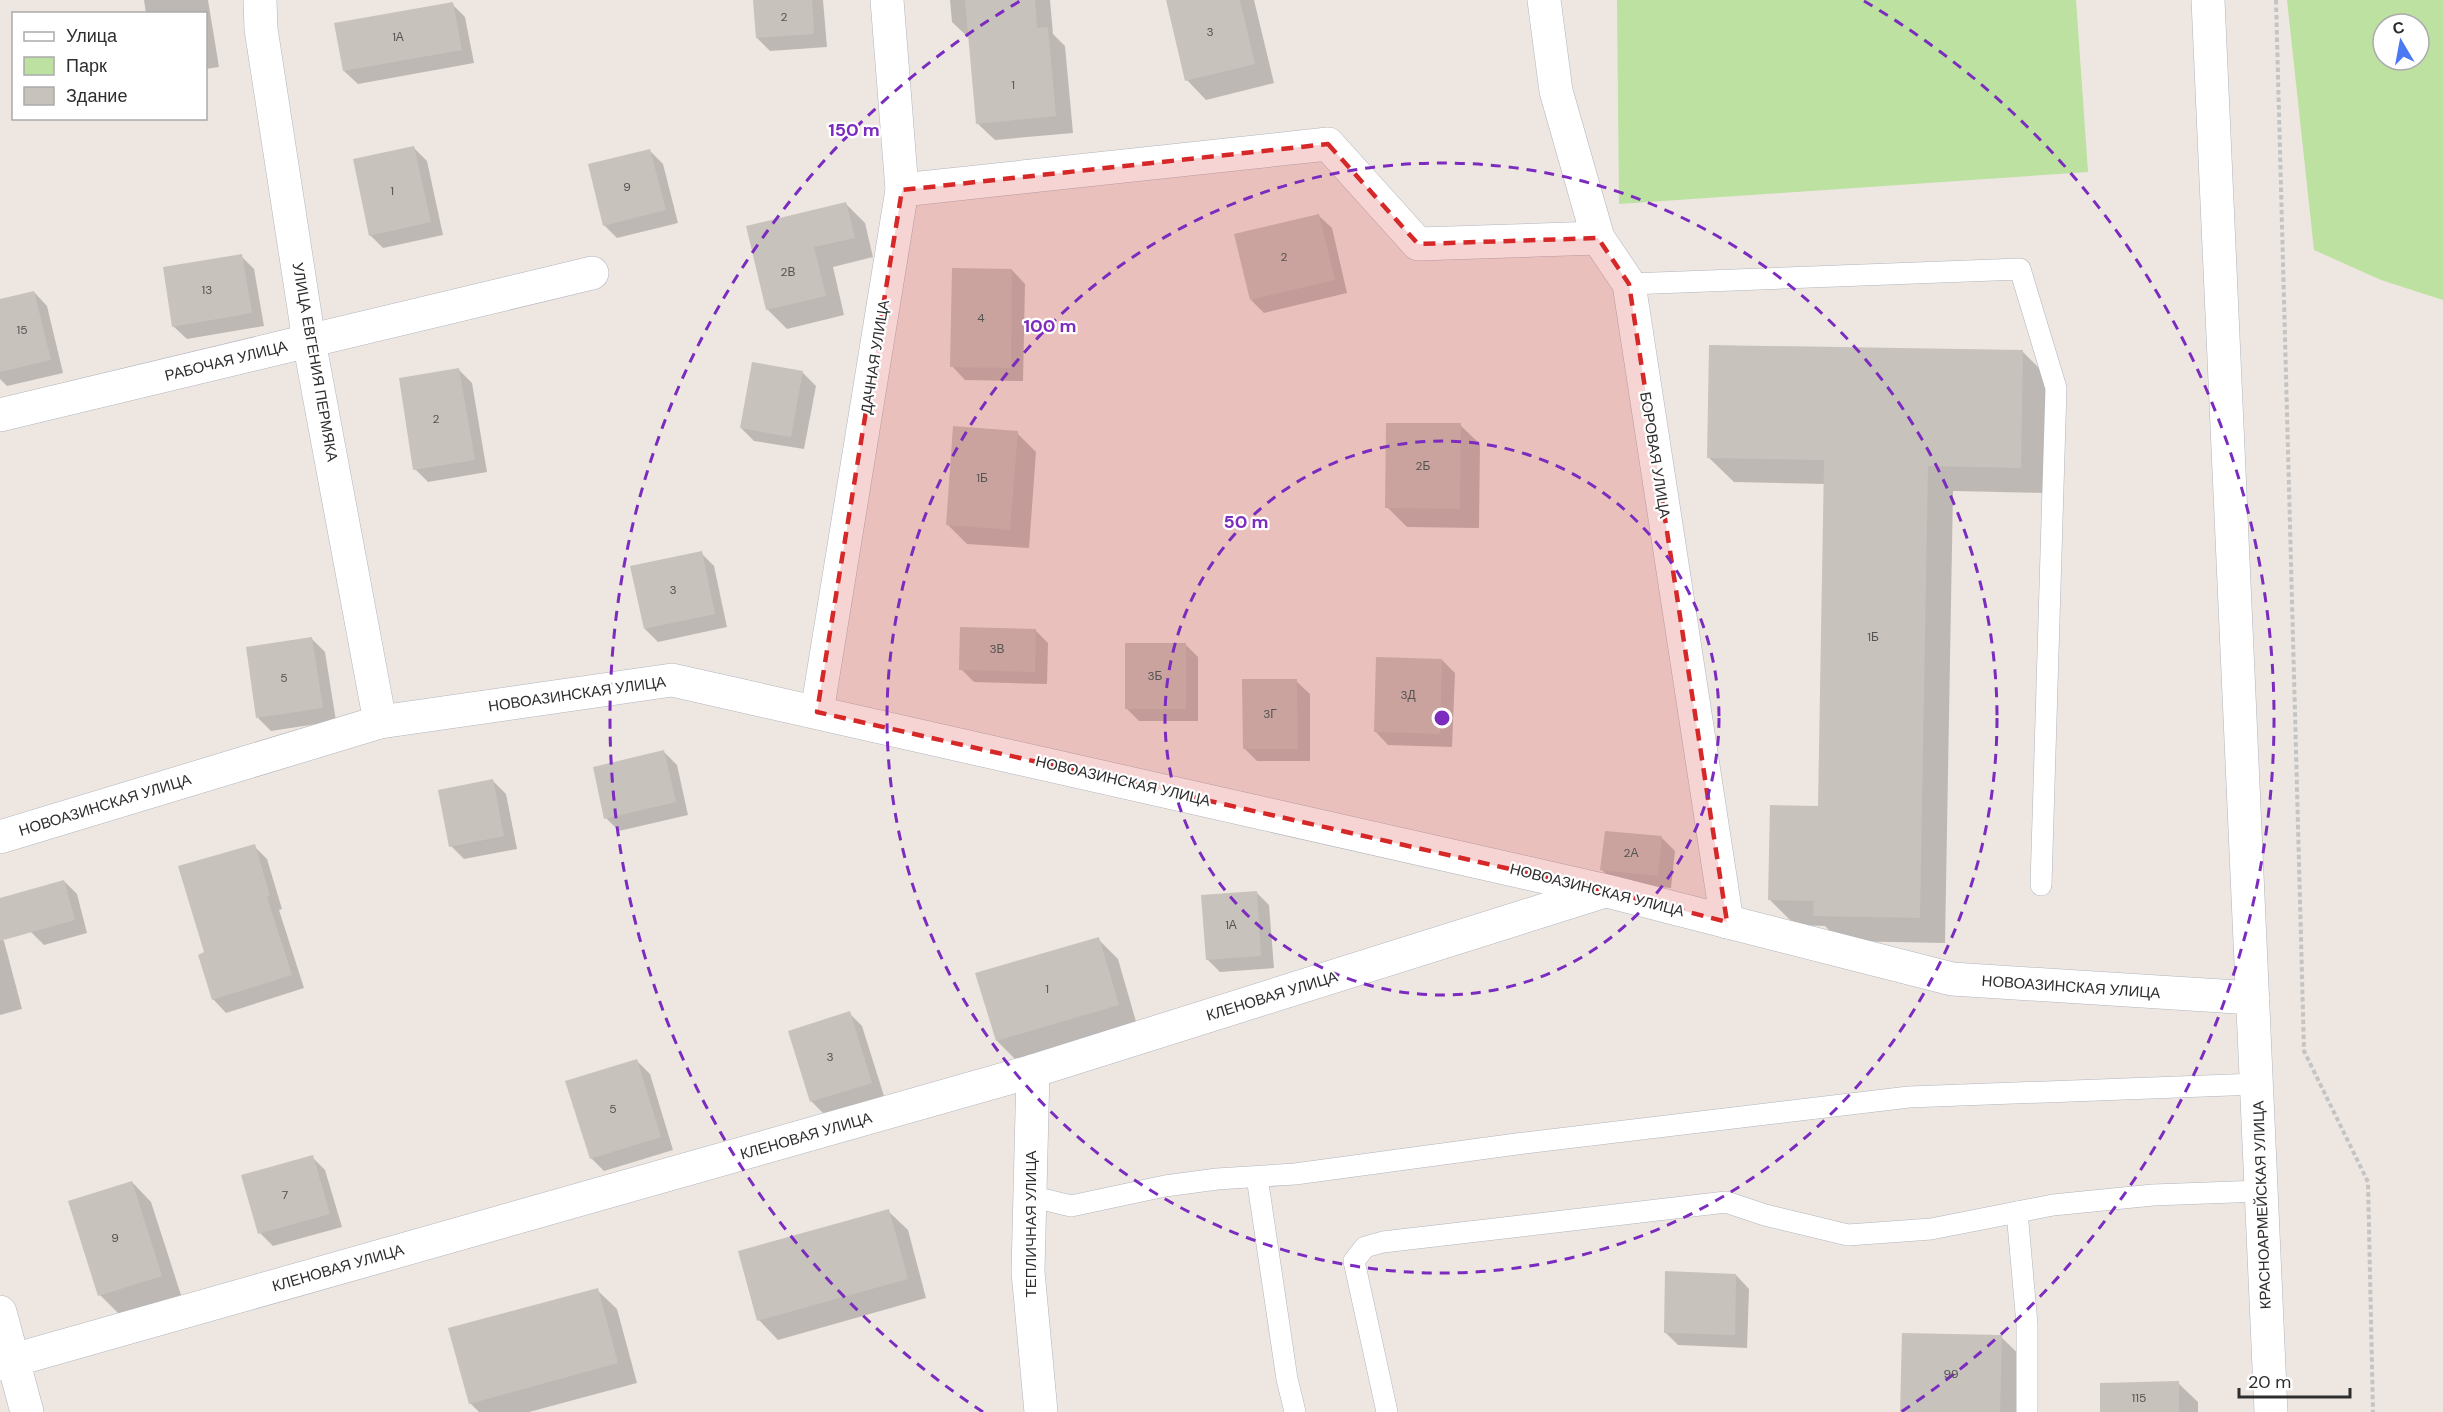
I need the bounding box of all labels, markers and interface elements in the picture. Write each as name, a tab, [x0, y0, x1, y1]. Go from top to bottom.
house number: 2	[781, 9, 788, 25]
legend	[12, 12, 207, 120]
north arrow	[2371, 12, 2431, 72]
text: С	[2391, 16, 2406, 39]
text: Улица	[66, 24, 118, 48]
house number: 3	[1206, 24, 1214, 40]
house number: 1А	[392, 29, 404, 45]
text: Парк	[66, 54, 107, 78]
house number: 1	[1011, 77, 1015, 93]
text: Здание	[66, 84, 127, 108]
text: 150 m	[828, 118, 880, 142]
house number: 9	[623, 179, 631, 195]
house number: 1	[390, 183, 394, 199]
house number: 2	[1281, 249, 1288, 265]
street label: УЛИЦА ЕВГЕНИЯ ПЕРМЯКА	[288, 261, 342, 463]
house number: 2В	[781, 264, 795, 280]
house number: 13	[202, 282, 212, 298]
street label: ДАЧНАЯ УЛИЦА	[856, 298, 894, 416]
house number: 4	[977, 310, 985, 326]
text: 100 m	[1023, 314, 1077, 338]
house number: 15	[16, 322, 28, 338]
street label: РАБОЧАЯ УЛИЦА	[163, 336, 289, 386]
street label: БОРОВАЯ УЛИЦА	[1635, 390, 1675, 520]
house number: 2	[433, 411, 440, 427]
house number: 2Б	[1416, 458, 1431, 474]
house number: 1Б	[976, 470, 988, 486]
text: 50 m	[1223, 510, 1269, 534]
house number: 3	[669, 582, 677, 598]
house number: 1Б	[1867, 629, 1879, 645]
house number: 3В	[989, 641, 1005, 657]
house number: 3Б	[1148, 668, 1163, 684]
house number: 5	[280, 670, 288, 686]
street label: НОВОАЗИНСКАЯ УЛИЦА	[487, 672, 667, 716]
house number: 3Д	[1400, 687, 1416, 703]
house number: 3Г	[1263, 706, 1277, 722]
centre of rings	[1432, 708, 1452, 728]
street label: НОВОАЗИНСКАЯ УЛИЦА	[1034, 751, 1212, 811]
street label: НОВОАЗИНСКАЯ УЛИЦА	[16, 769, 194, 841]
house number: 2А	[1624, 845, 1638, 861]
street label: НОВОАЗИНСКАЯ УЛИЦА	[1508, 859, 1686, 921]
house number: 1А	[1225, 917, 1237, 933]
street label: КЛЕНОВАЯ УЛИЦА	[1204, 967, 1340, 1025]
street label: НОВОАЗИНСКАЯ УЛИЦА	[1981, 971, 2161, 1003]
house number: 1	[1045, 981, 1049, 997]
house number: 3	[826, 1049, 834, 1065]
street label: КРАСНОАРМЕЙСКАЯ УЛИЦА	[2248, 1100, 2276, 1310]
house number: 5	[609, 1101, 617, 1117]
street label: КЛЕНОВАЯ УЛИЦА	[738, 1108, 874, 1164]
street label: ТЕПЛИЧНАЯ УЛИЦА	[1021, 1151, 1041, 1298]
house number: 7	[282, 1187, 288, 1203]
house number: 9	[111, 1230, 119, 1246]
street label: КЛЕНОВАЯ УЛИЦА	[270, 1240, 406, 1296]
scale bar	[2239, 1361, 2350, 1399]
house number: 99	[1943, 1366, 1959, 1382]
text: 20 m	[2248, 1370, 2291, 1394]
house number: 115	[2132, 1390, 2146, 1406]

